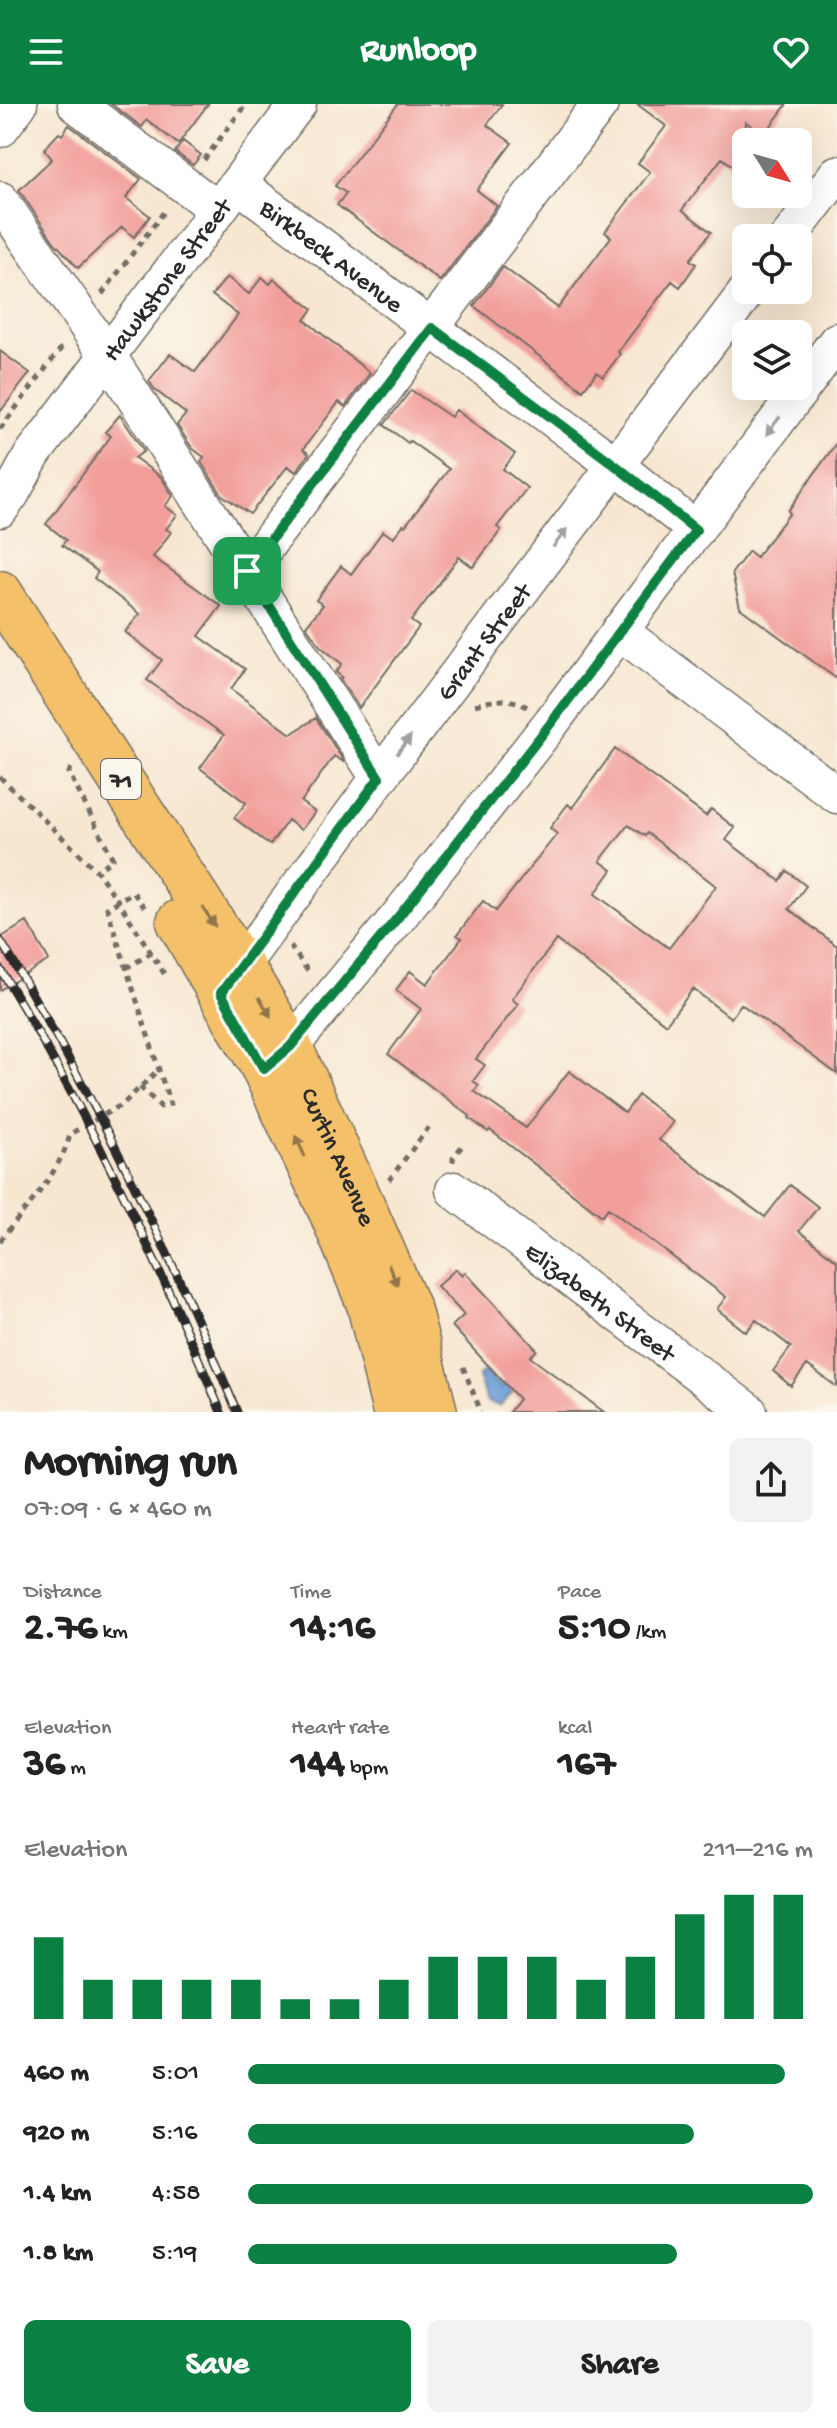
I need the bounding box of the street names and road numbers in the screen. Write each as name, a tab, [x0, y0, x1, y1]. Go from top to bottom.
street label: Hawkstone Street	[98, 192, 242, 369]
street label: Birkbeck Avenue	[251, 194, 408, 322]
street label: Grant Street	[432, 577, 542, 708]
road number: 71	[101, 759, 141, 799]
street label: Curtin Avenue	[291, 1084, 381, 1232]
street label: Elizabeth Street	[517, 1237, 682, 1372]

